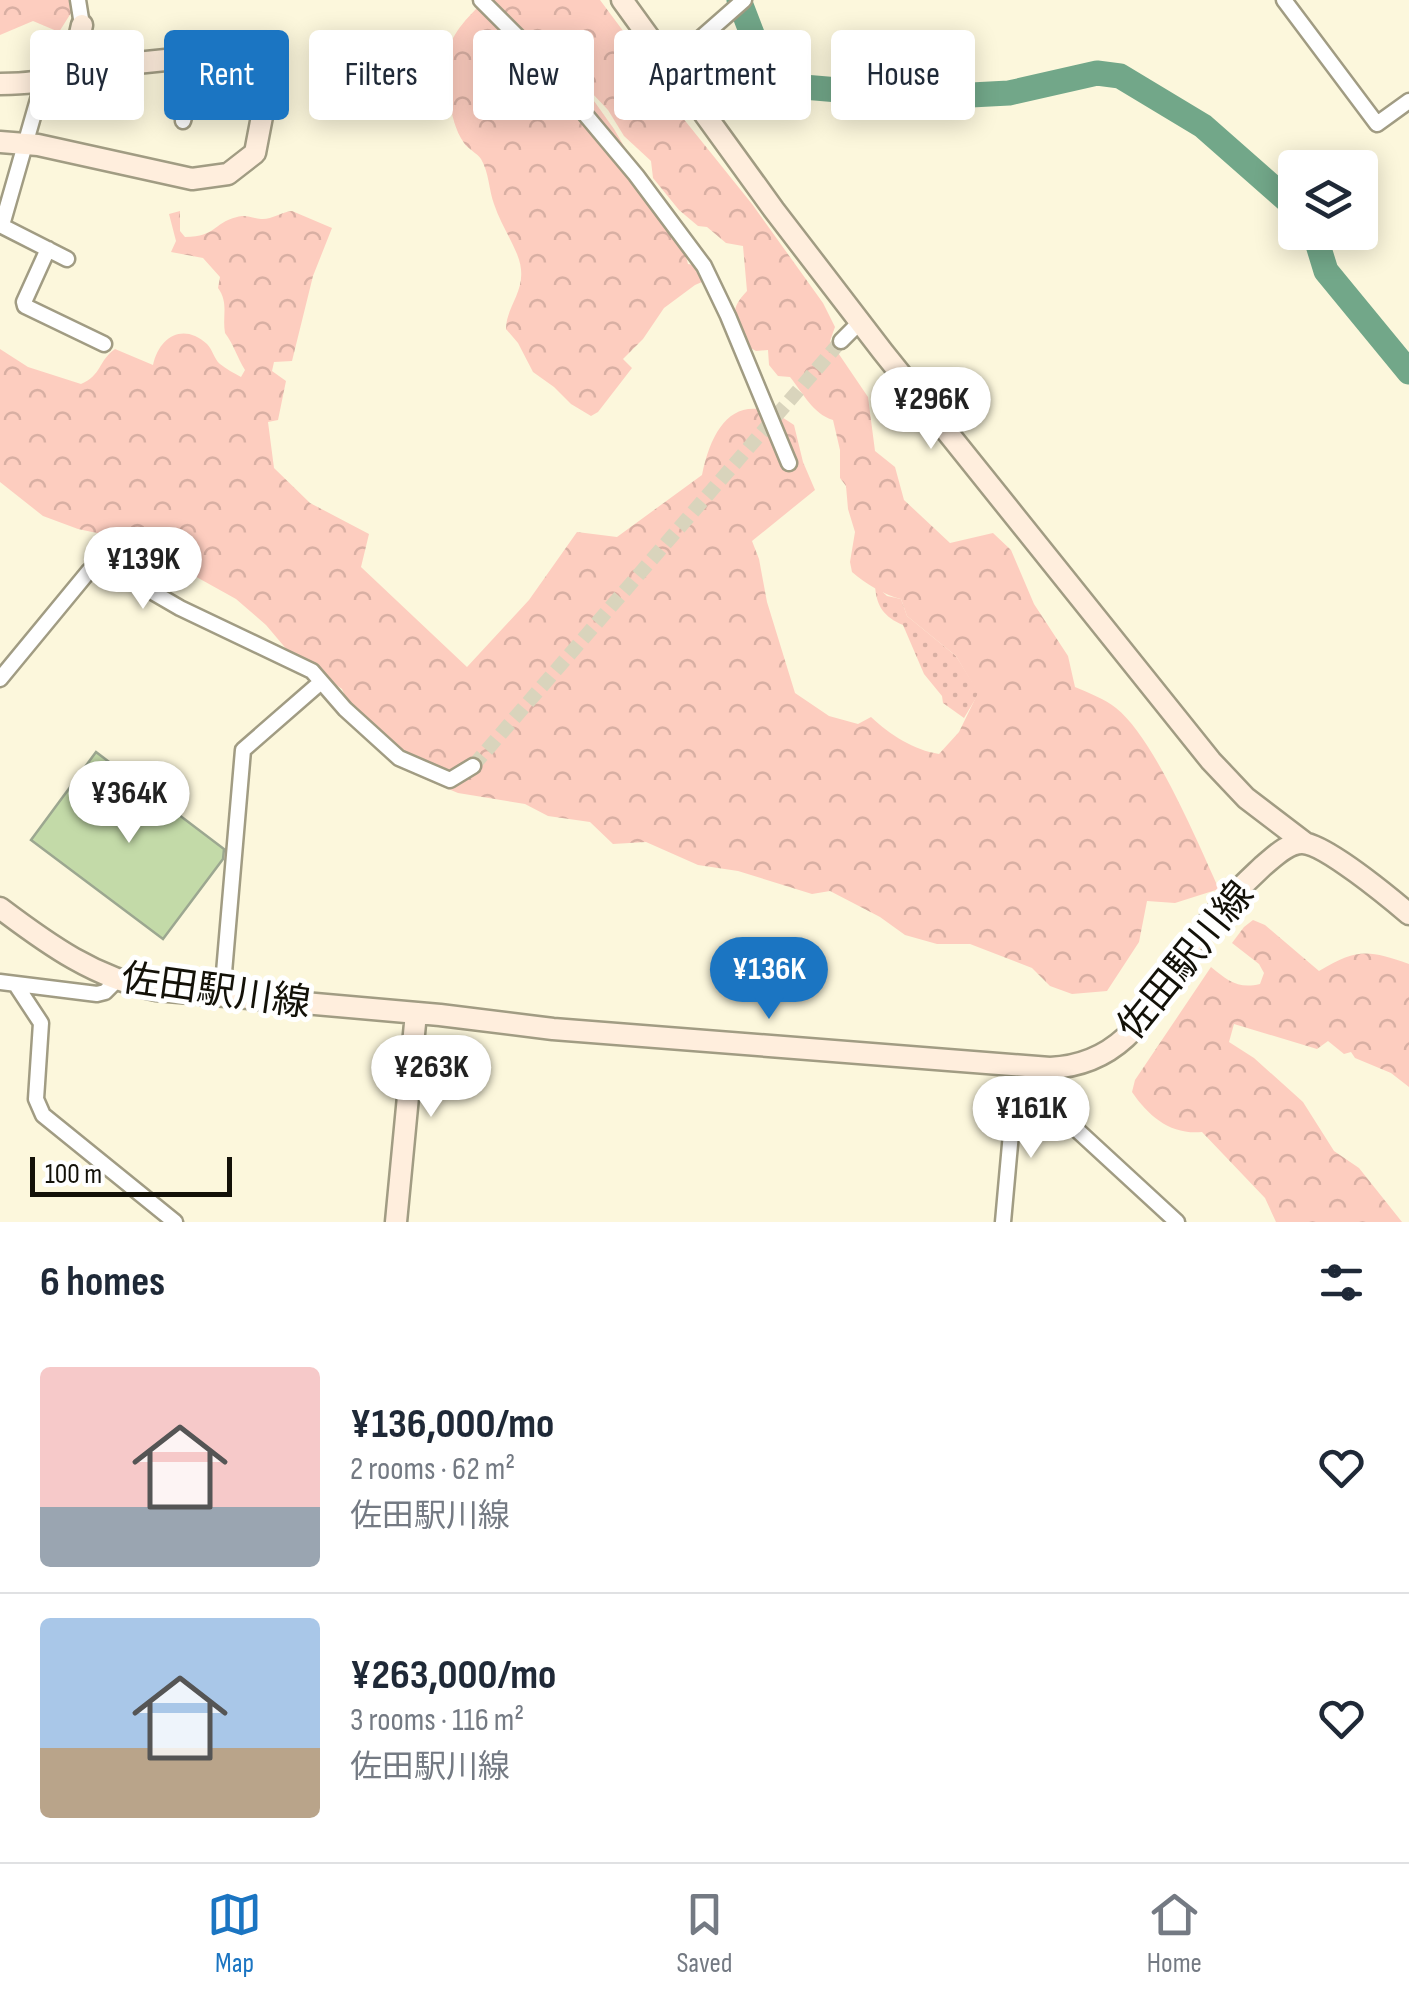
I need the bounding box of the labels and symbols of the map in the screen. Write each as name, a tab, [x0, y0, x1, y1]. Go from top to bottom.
pin: ¥296K	[861, 367, 1001, 452]
pin: ¥139K	[73, 527, 213, 612]
pin: ¥364K	[59, 761, 199, 846]
street label: 佐田駅川線	[1109, 873, 1263, 1049]
pin: ¥136K	[699, 937, 839, 1022]
street label: 佐田駅川線	[119, 956, 313, 1027]
pin: ¥263K	[361, 1035, 501, 1120]
pin: ¥161K	[961, 1076, 1101, 1161]
scale bar	[30, 1152, 232, 1196]

